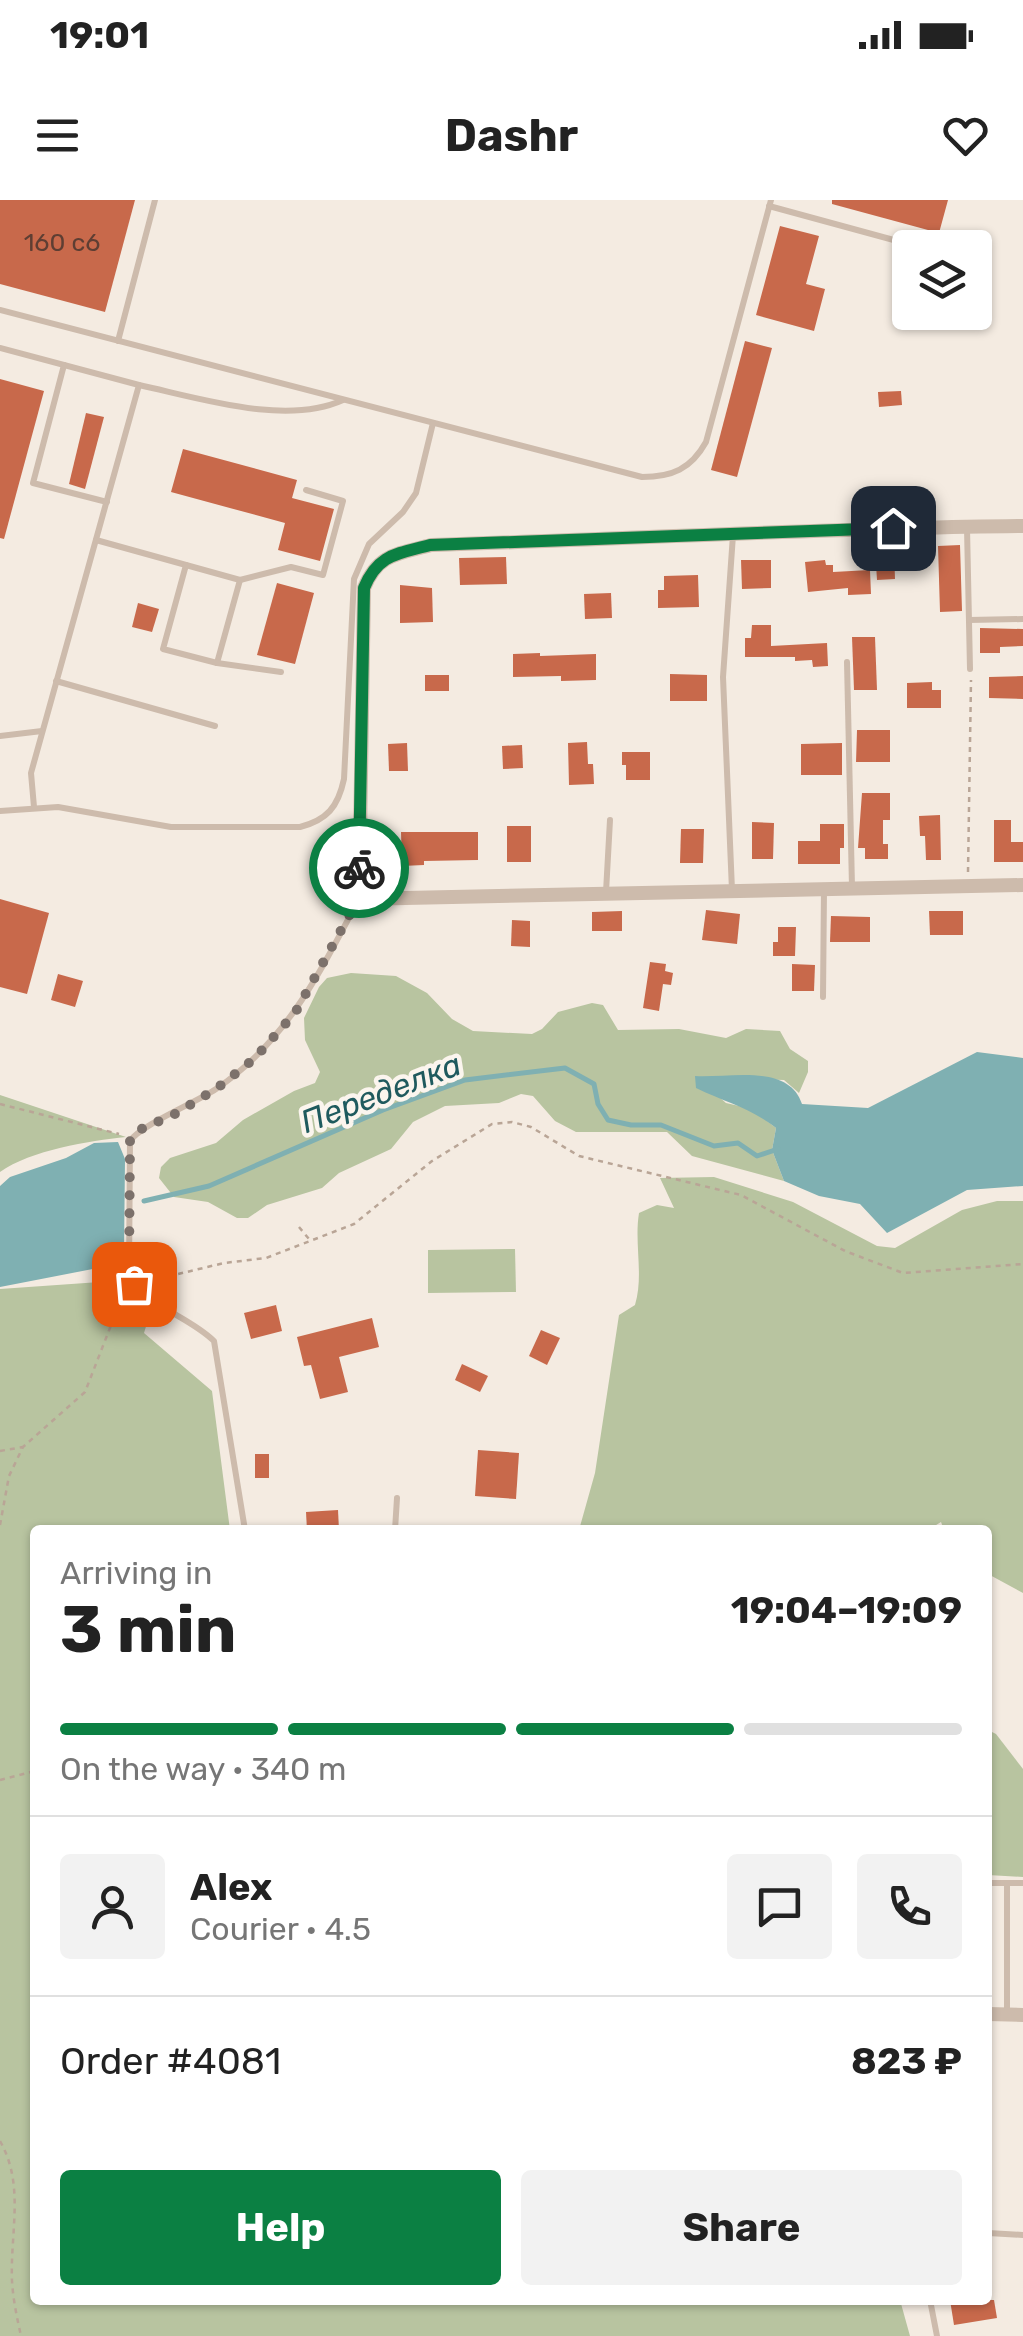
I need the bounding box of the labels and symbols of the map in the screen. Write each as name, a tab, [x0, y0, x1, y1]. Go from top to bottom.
house number: 160 с6	[24, 228, 100, 257]
pin	[851, 486, 936, 571]
courier	[309, 818, 409, 918]
water label: Переделка	[296, 1045, 466, 1141]
pin	[92, 1242, 177, 1327]

